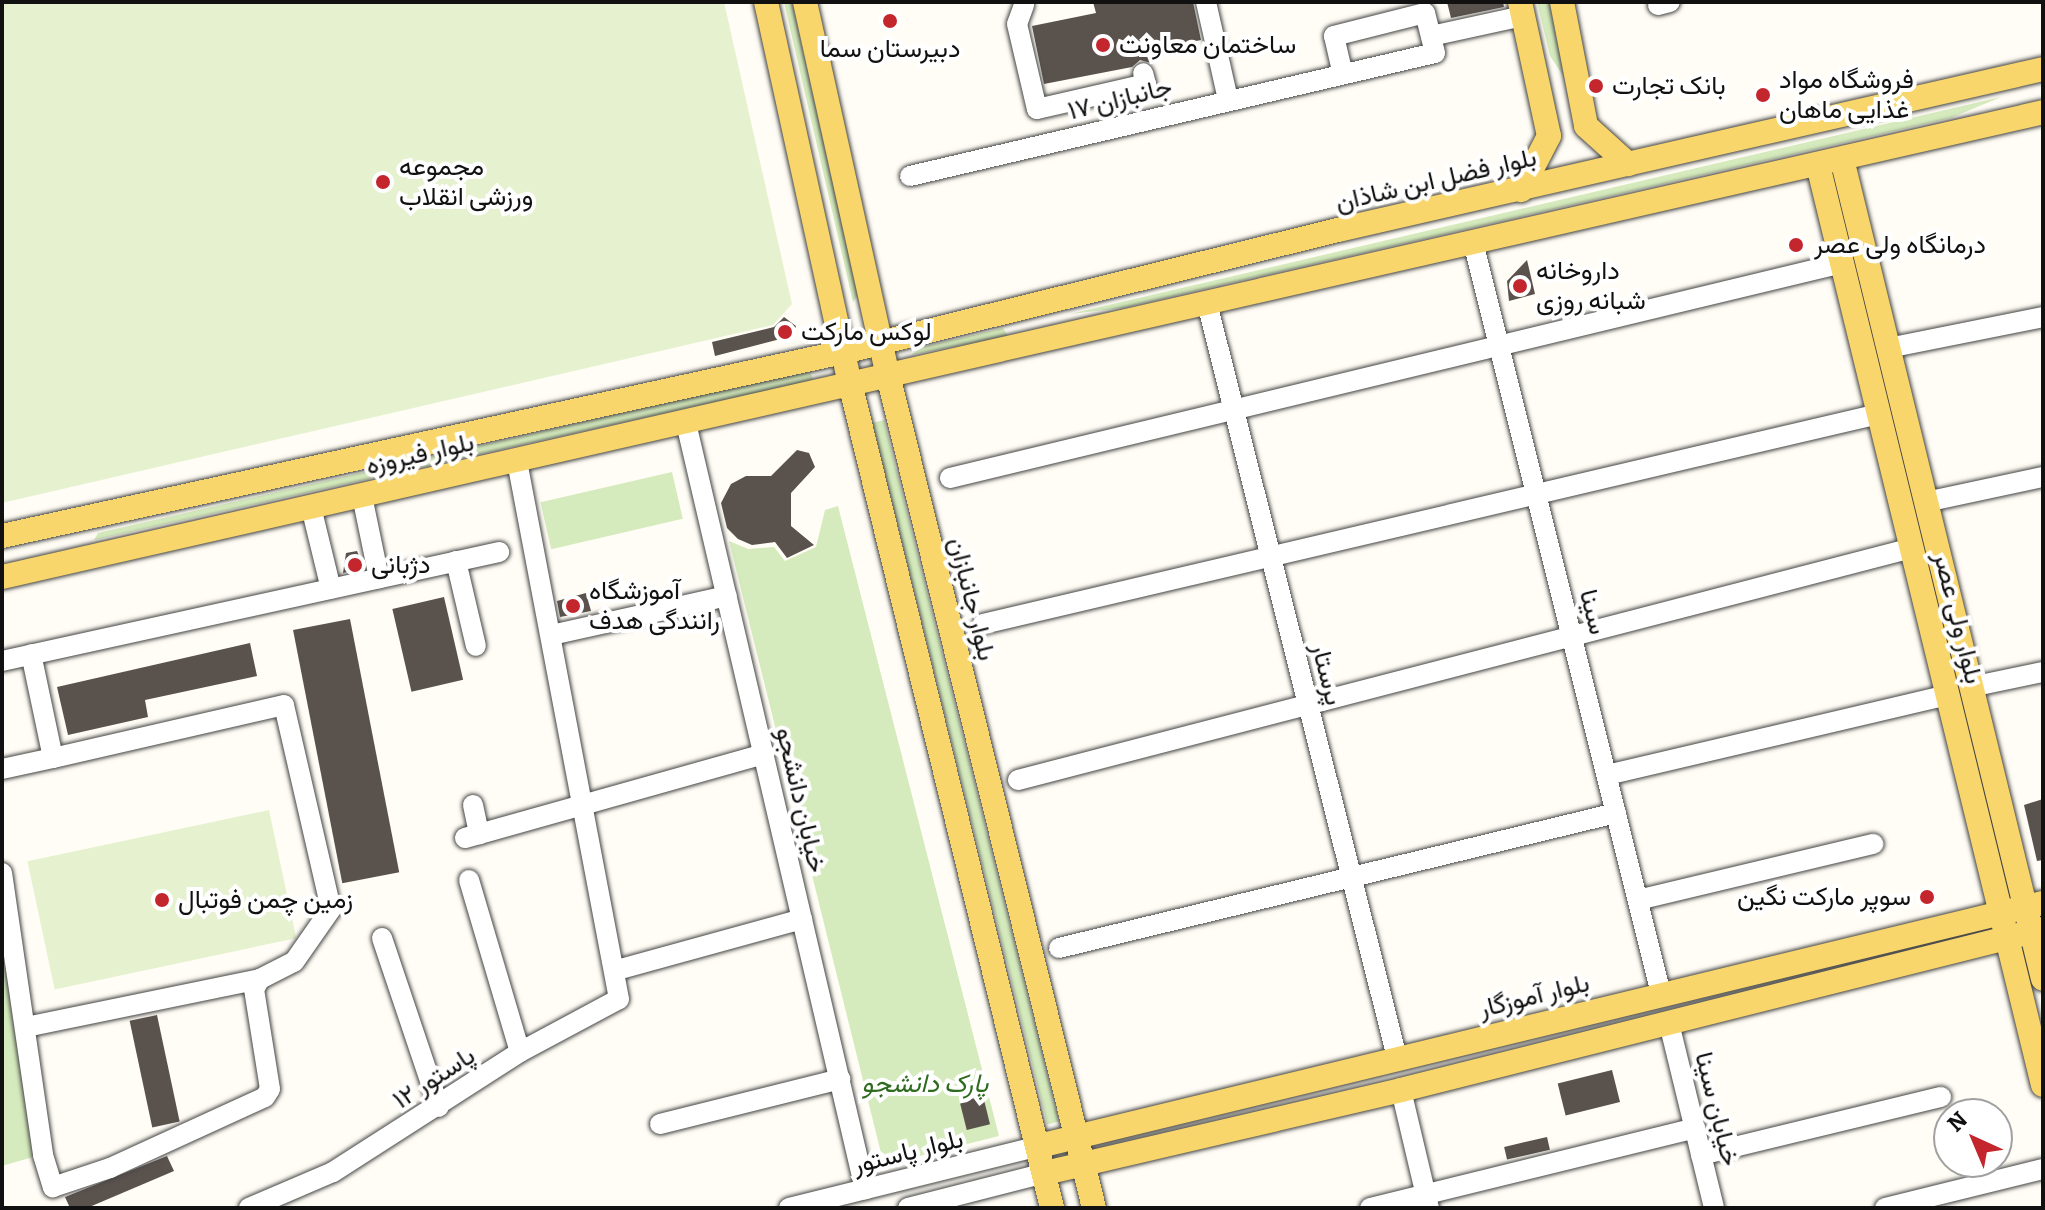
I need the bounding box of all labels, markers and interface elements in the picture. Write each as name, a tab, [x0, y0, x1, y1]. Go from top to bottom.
marker: دبیرستان سما	[881, 12, 899, 30]
place label: ساختمان معاونت	[1119, 29, 1296, 61]
place label: دبیرستان سما	[820, 33, 960, 65]
marker: ساختمان معاونت	[1094, 36, 1112, 54]
place label: فروشگاه مواد غذایی ماهان	[1779, 64, 1914, 126]
place label: بانک تجارت	[1612, 70, 1726, 102]
street label: جانبازان ۱۷	[1065, 71, 1175, 127]
marker: بانک تجارت	[1587, 77, 1605, 95]
marker: فروشگاه مواد غذایی ماهان	[1754, 86, 1772, 104]
street label: بلوار فضل ابن شاذان	[1332, 142, 1540, 218]
place label: مجموعه ورزشی انقلاب	[399, 151, 533, 212]
marker: مجموعه ورزشی انقلاب	[374, 173, 392, 191]
place label: درمانگاه ولی عصر	[1814, 229, 1986, 261]
marker: درمانگاه ولی عصر	[1785, 234, 1807, 256]
place label: داروخانه شبانه روزی	[1536, 255, 1646, 316]
marker: داروخانه شبانه روزی	[1511, 277, 1529, 295]
place label: لوکس مارکت	[801, 316, 932, 348]
marker: لوکس مارکت	[776, 323, 794, 341]
street label: بلوار فیروزه	[363, 426, 477, 482]
street label: بلوار جانبازان	[942, 534, 1002, 664]
place label: دژبانی	[371, 549, 430, 581]
street label: بلوار ولی عصر	[1927, 549, 1989, 687]
marker: دژبانی	[346, 556, 364, 574]
place label: آموزشگاه رانندگی هدف	[589, 575, 720, 636]
street label: سینا	[1572, 586, 1614, 638]
marker: آموزشگاه رانندگی هدف	[564, 597, 582, 615]
street label: پرستار	[1304, 640, 1350, 708]
street label: خیابان دانشجو	[769, 724, 833, 876]
place label: سوپر مارکت نگین	[1737, 881, 1911, 913]
place label: زمین چمن فوتبال	[178, 884, 353, 916]
marker: سوپر مارکت نگین	[1918, 888, 1936, 906]
marker: زمین چمن فوتبال	[153, 891, 171, 909]
street label: بلوار آموزگار	[1475, 967, 1593, 1025]
street label: ۱۲ پاستور	[387, 1040, 481, 1116]
street label: خیابان سینا	[1688, 1049, 1746, 1169]
park label: پارک دانشجو	[862, 1068, 988, 1100]
north arrow	[1933, 1098, 2013, 1178]
text: N	[1942, 1106, 1973, 1137]
street label: بلوار پاستور	[849, 1123, 967, 1181]

